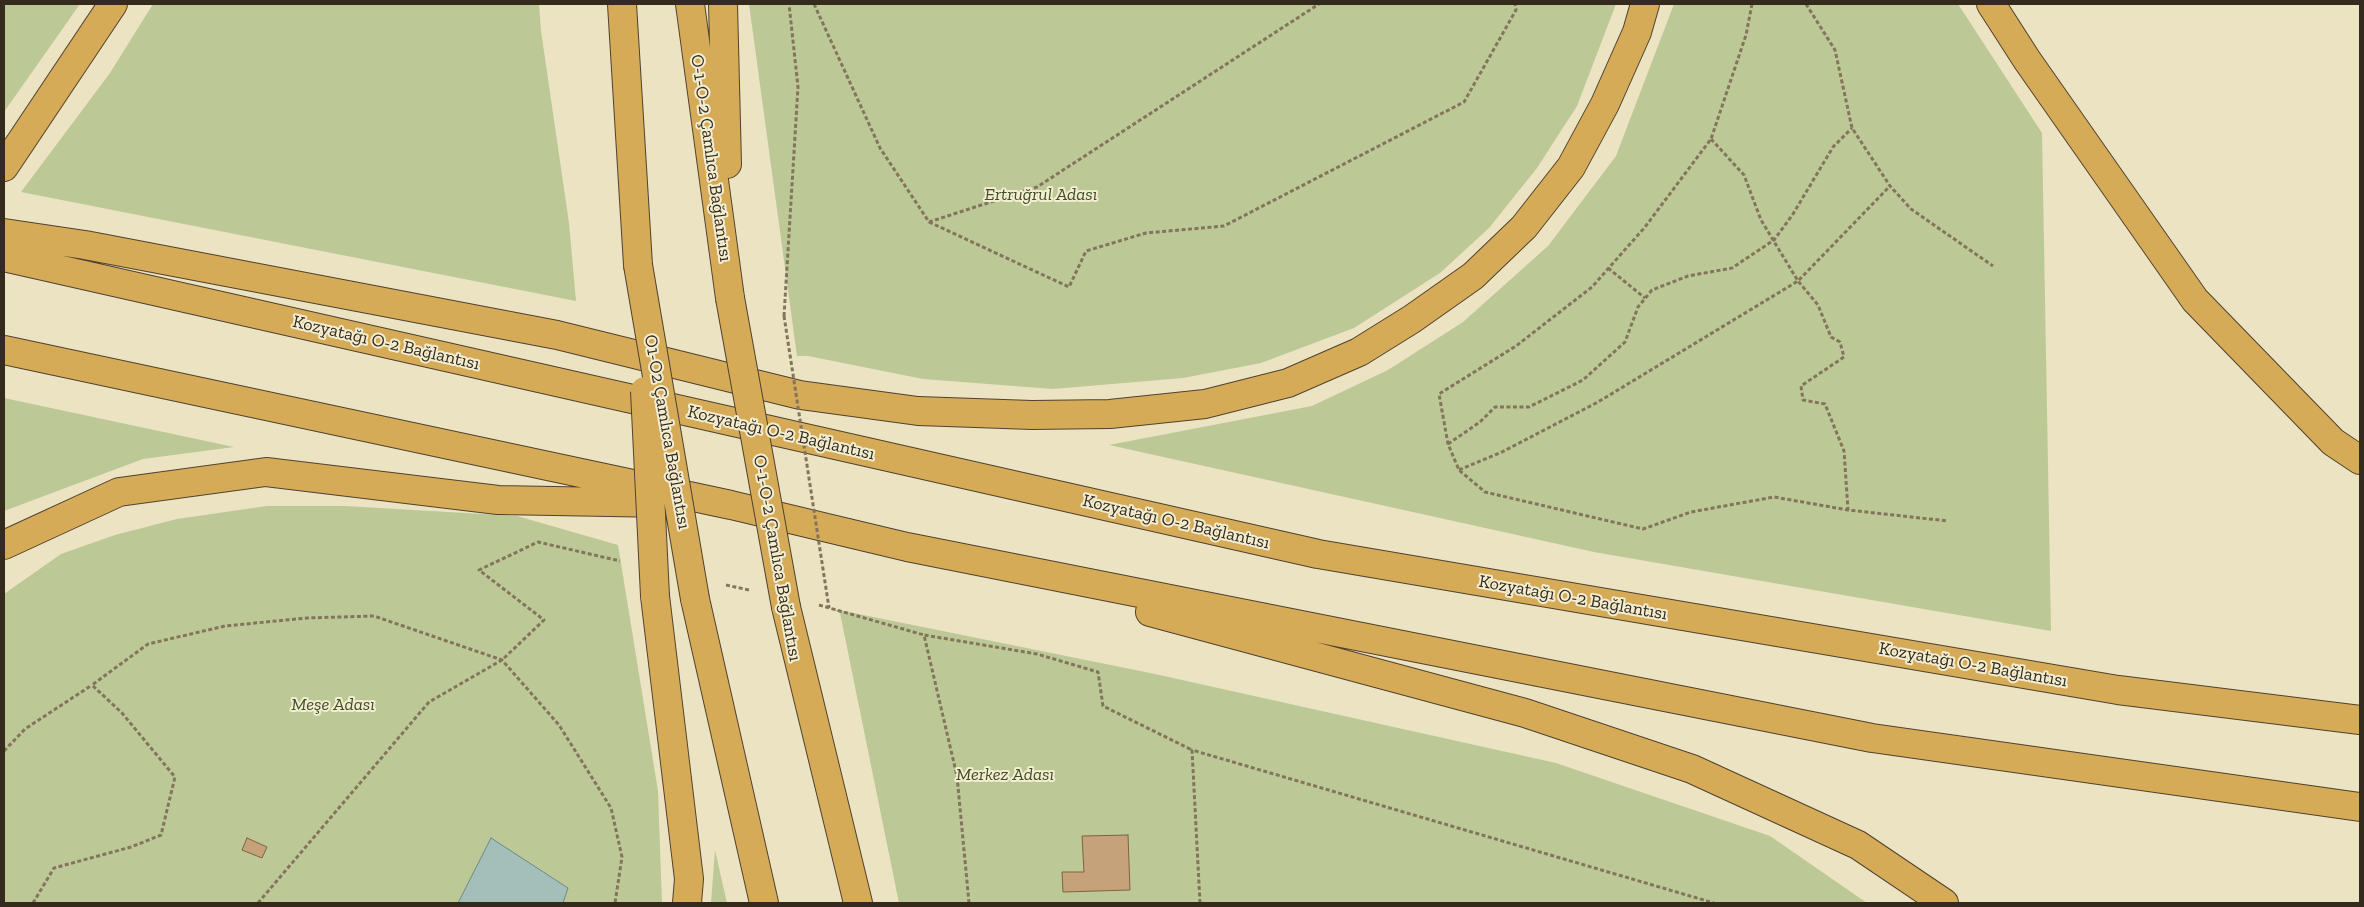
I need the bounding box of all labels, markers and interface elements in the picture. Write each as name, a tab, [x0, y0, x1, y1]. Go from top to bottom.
street label: O-1-O-2 Çamlıca Bağlantısı	[686, 53, 736, 263]
park label: Ertruğrul Adası	[985, 184, 1097, 206]
street label: Kozyatağı O-2 Bağlantısı	[290, 311, 482, 375]
street label: O1-O2 Çamlıca Bağlantısı	[639, 333, 695, 531]
street label: Kozyatağı O-2 Bağlantısı	[685, 401, 877, 465]
street label: O-1-O-2 Çamlıca Bağlantısı	[748, 453, 806, 663]
street label: Kozyatağı O-2 Bağlantısı	[1080, 490, 1272, 554]
street label: Kozyatağı O-2 Bağlantısı	[1477, 571, 1669, 625]
street label: Kozyatağı O-2 Bağlantısı	[1877, 638, 2069, 692]
park label: Meşe Adası	[291, 694, 375, 716]
park label: Merkez Adası	[956, 764, 1054, 786]

